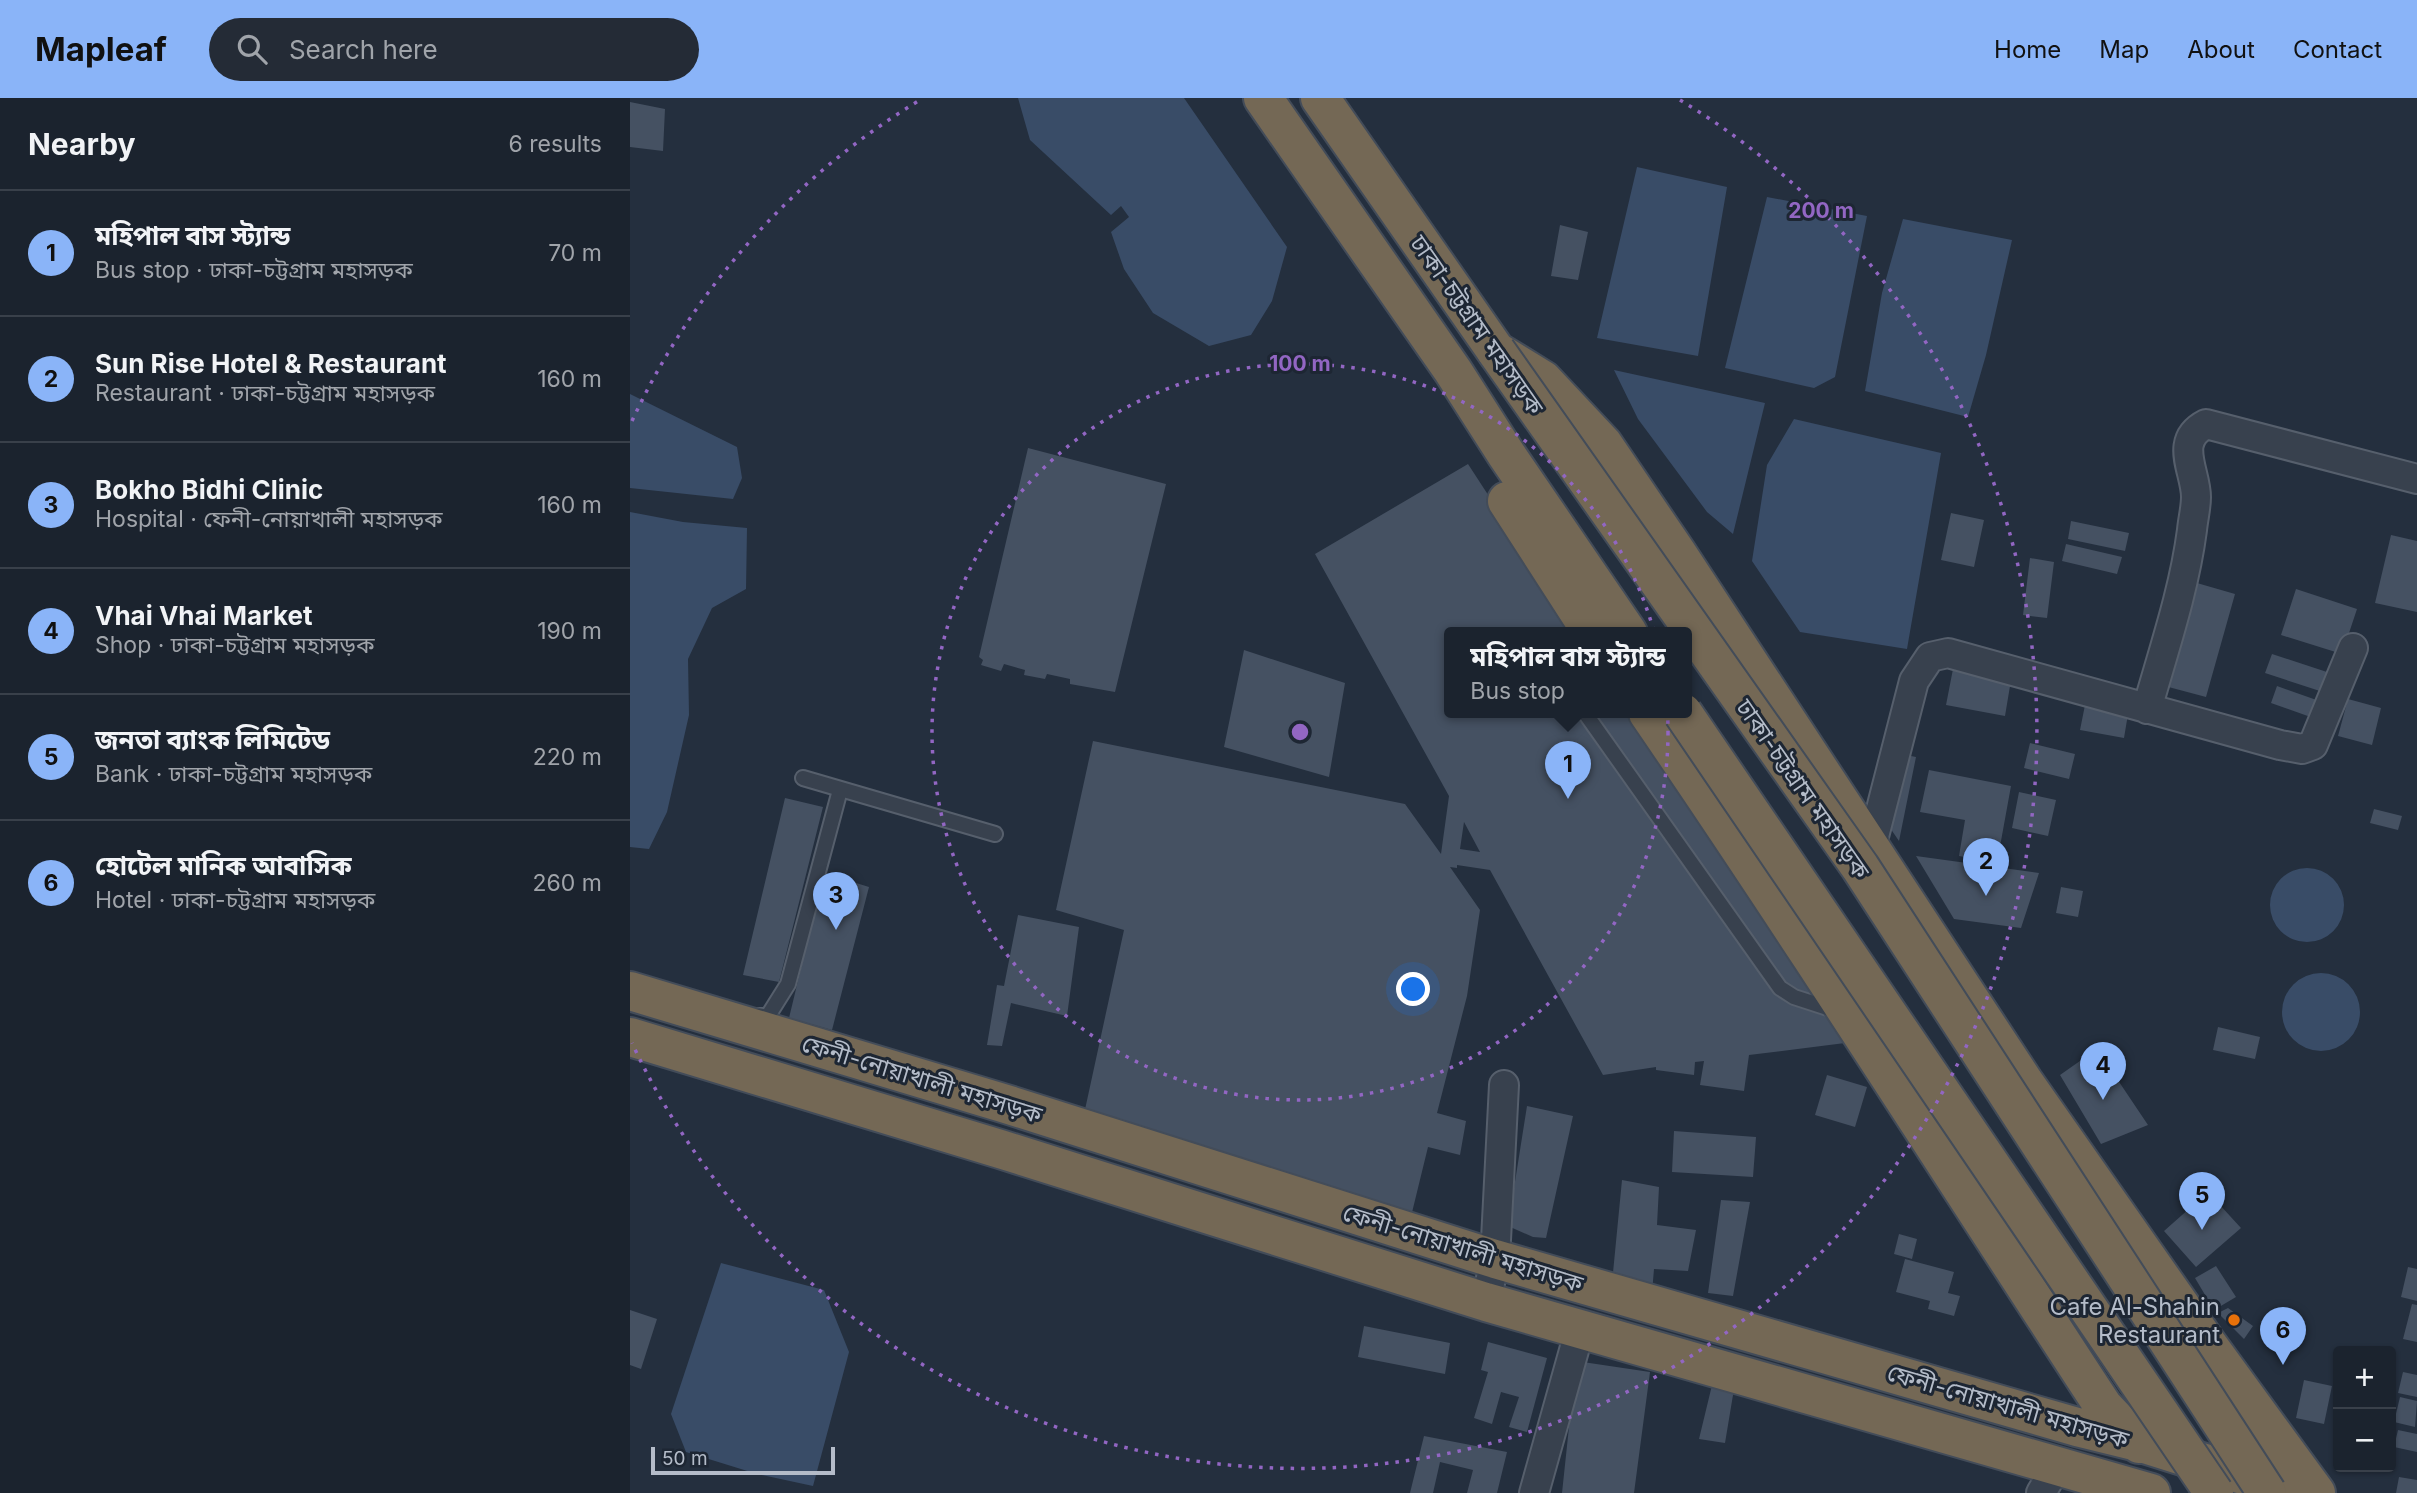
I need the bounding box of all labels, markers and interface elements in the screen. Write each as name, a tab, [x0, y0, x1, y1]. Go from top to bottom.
search box	[209, 18, 699, 81]
text: Mapleaf	[35, 29, 167, 69]
icon: search	[233, 30, 271, 68]
text: Search here	[289, 34, 438, 65]
text: Home	[1994, 35, 2061, 64]
text: Map	[2099, 35, 2149, 64]
text: About	[2187, 35, 2255, 64]
text: Contact	[2293, 35, 2382, 64]
text: Nearby	[28, 126, 136, 162]
text: 6 results	[508, 130, 602, 158]
text: 200 m	[1788, 198, 1854, 223]
text: মহিপাল বাস স্ট্যান্ড	[95, 220, 290, 251]
street label: ঢাকা-চট্টগ্রাম মহাসড়ক	[1404, 229, 1550, 421]
text: 1	[46, 239, 56, 267]
text: 70 m	[548, 239, 602, 267]
text: Bus stop · ঢাকা-চট্টগ্রাম মহাসড়ক	[95, 256, 413, 284]
text: Sun Rise Hotel & Restaurant	[95, 348, 447, 379]
text: 100 m	[1269, 351, 1331, 376]
text: 2	[44, 365, 58, 393]
text: 160 m	[537, 365, 602, 393]
text: Restaurant · ঢাকা-চট্টগ্রাম মহাসড়ক	[95, 379, 435, 407]
text: Bokho Bidhi Clinic	[95, 474, 323, 505]
text: 3	[44, 491, 58, 519]
text: 160 m	[537, 491, 602, 519]
text: Hospital · ফেনী-নোয়াখালী মহাসড়ক	[95, 505, 443, 533]
text: Vhai Vhai Market	[95, 600, 313, 631]
text: 4	[43, 617, 59, 645]
text: 190 m	[537, 617, 602, 645]
popup	[1444, 627, 1692, 718]
text: Shop · ঢাকা-চট্টগ্রাম মহাসড়ক	[95, 631, 374, 659]
text: মহিপাল বাস স্ট্যান্ড	[1470, 641, 1666, 672]
text: Bus stop	[1470, 677, 1565, 705]
street label: ঢাকা-চট্টগ্রাম মহাসড়ক	[1730, 693, 1876, 885]
centre of rings	[1288, 720, 1312, 744]
text: জনতা ব্যাংক লিমিটেড	[95, 724, 330, 755]
pin: 1	[1545, 741, 1591, 799]
text: 5	[44, 743, 58, 771]
text: 220 m	[533, 743, 602, 771]
text: Bank · ঢাকা-চট্টগ্রাম মহাসড়ক	[95, 760, 372, 788]
pin: 2	[1963, 838, 2009, 896]
text: হোটেল মানিক আবাসিক	[95, 850, 352, 881]
text: 6	[44, 869, 58, 897]
text: 260 m	[533, 869, 602, 897]
pin: 3	[813, 872, 859, 930]
text: Hotel · ঢাকা-চট্টগ্রাম মহাসড়ক	[95, 886, 375, 914]
your location	[1396, 972, 1430, 1006]
street label: ফেনী-নোয়াখালী মহাসড়ক	[798, 1029, 1046, 1130]
pin: 4	[2080, 1042, 2126, 1100]
pin: 5	[2179, 1172, 2225, 1230]
street label: ফেনী-নোয়াখালী মহাসড়ক	[1339, 1198, 1587, 1299]
place label: Cafe Al-Shahin Restaurant	[2049, 1292, 2220, 1349]
pin: 6	[2260, 1307, 2306, 1365]
marker: Cafe Al-Shahin Restaurant	[2226, 1312, 2242, 1328]
map controls	[2333, 1346, 2396, 1472]
button: +	[2333, 1346, 2396, 1409]
street label: ফেনী-নোয়াখালী মহাসড়ক	[1884, 1358, 2133, 1455]
button: −	[2333, 1409, 2396, 1472]
scale bar	[651, 1444, 835, 1476]
text: 50 m	[662, 1447, 708, 1470]

